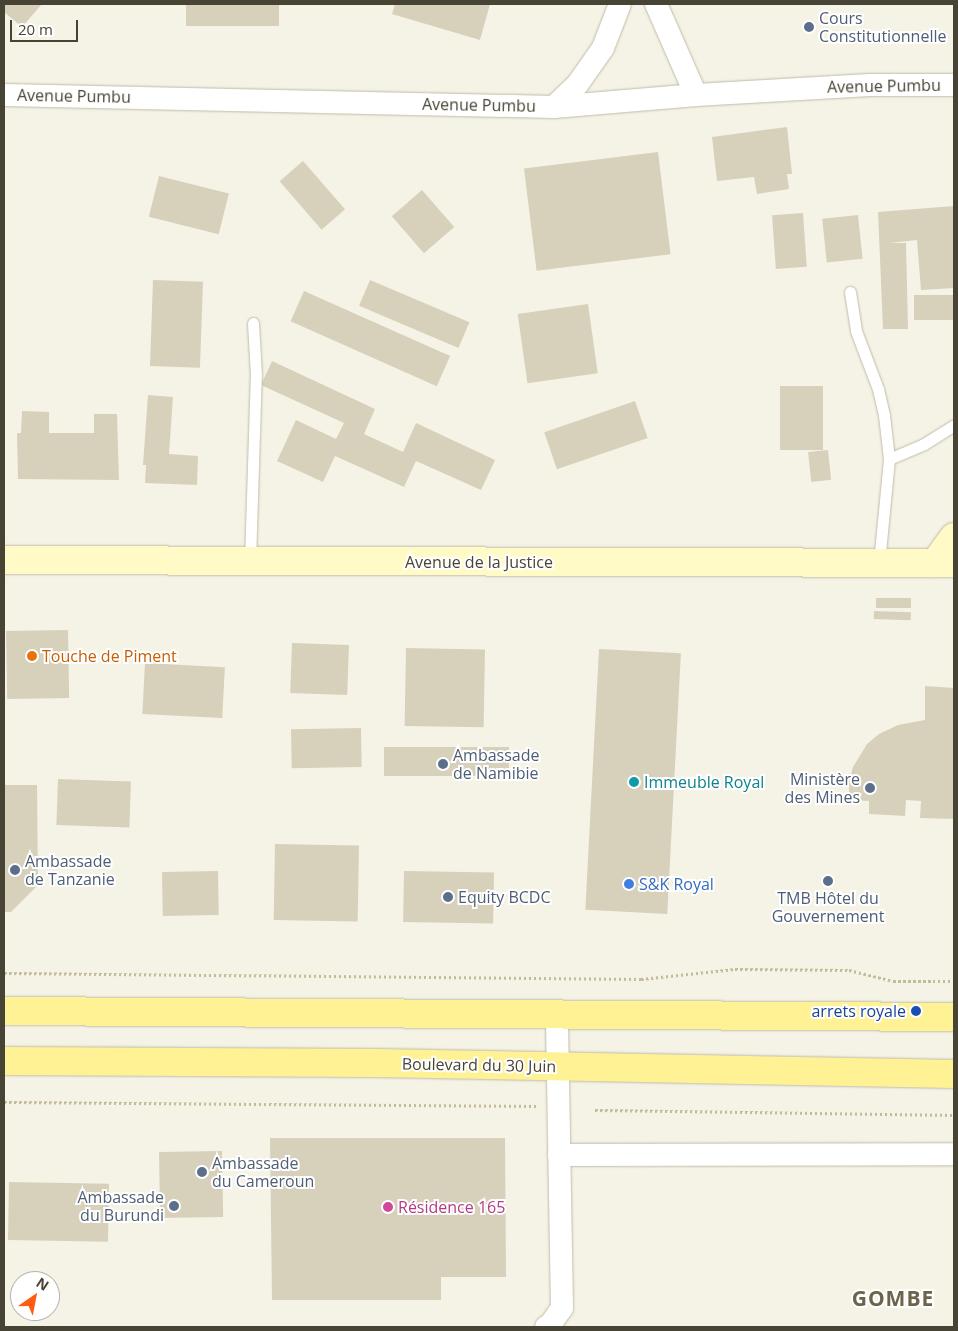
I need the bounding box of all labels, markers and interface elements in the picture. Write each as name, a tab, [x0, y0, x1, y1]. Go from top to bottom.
place label: Cours Constitutionnelle	[819, 8, 946, 46]
scale bar	[12, 10, 80, 42]
text: 20 m	[18, 19, 53, 39]
marker: Cours Constitutionnelle	[803, 21, 815, 33]
street label: Avenue Pumbu	[827, 75, 941, 97]
street label: Avenue Pumbu	[17, 85, 131, 107]
street label: Avenue Pumbu	[422, 94, 536, 116]
street label: Avenue de la Justice	[405, 552, 553, 572]
place label: Touche de Piment	[42, 646, 177, 666]
marker: Touche de Piment	[26, 650, 38, 662]
place label: Ambassade de Namibie	[453, 745, 540, 783]
marker: Ambassade de Namibie	[437, 758, 449, 770]
place label: Ministère des Mines	[785, 769, 860, 807]
place label: Immeuble Royal	[644, 772, 764, 792]
marker: Immeuble Royal	[628, 776, 640, 788]
marker: Ministère des Mines	[864, 782, 876, 794]
place label: Ambassade de Tanzanie	[25, 851, 115, 889]
marker: Ambassade de Tanzanie	[9, 864, 21, 876]
place label: S&K Royal	[639, 874, 714, 894]
marker: TMB Hôtel du Gouvernement	[822, 875, 834, 887]
marker: S&K Royal	[623, 878, 635, 890]
place label: Equity BCDC	[458, 887, 551, 907]
place label: TMB Hôtel du Gouvernement	[772, 888, 884, 926]
marker: Equity BCDC	[442, 891, 454, 903]
place label: arrets royale	[811, 1001, 906, 1021]
marker: arrets royale	[910, 1005, 922, 1017]
street label: Boulevard du 30 Juin	[402, 1054, 556, 1076]
place label: Ambassade du Cameroun	[212, 1153, 314, 1191]
marker: Ambassade du Cameroun	[196, 1166, 208, 1178]
place label: Ambassade du Burundi	[77, 1187, 164, 1225]
place label: Résidence 165	[398, 1197, 505, 1217]
marker: Ambassade du Burundi	[168, 1200, 180, 1212]
marker: Résidence 165	[382, 1201, 394, 1213]
north arrow	[10, 1271, 60, 1321]
text: N	[33, 1273, 53, 1295]
district label: GOMBE	[851, 1285, 935, 1311]

